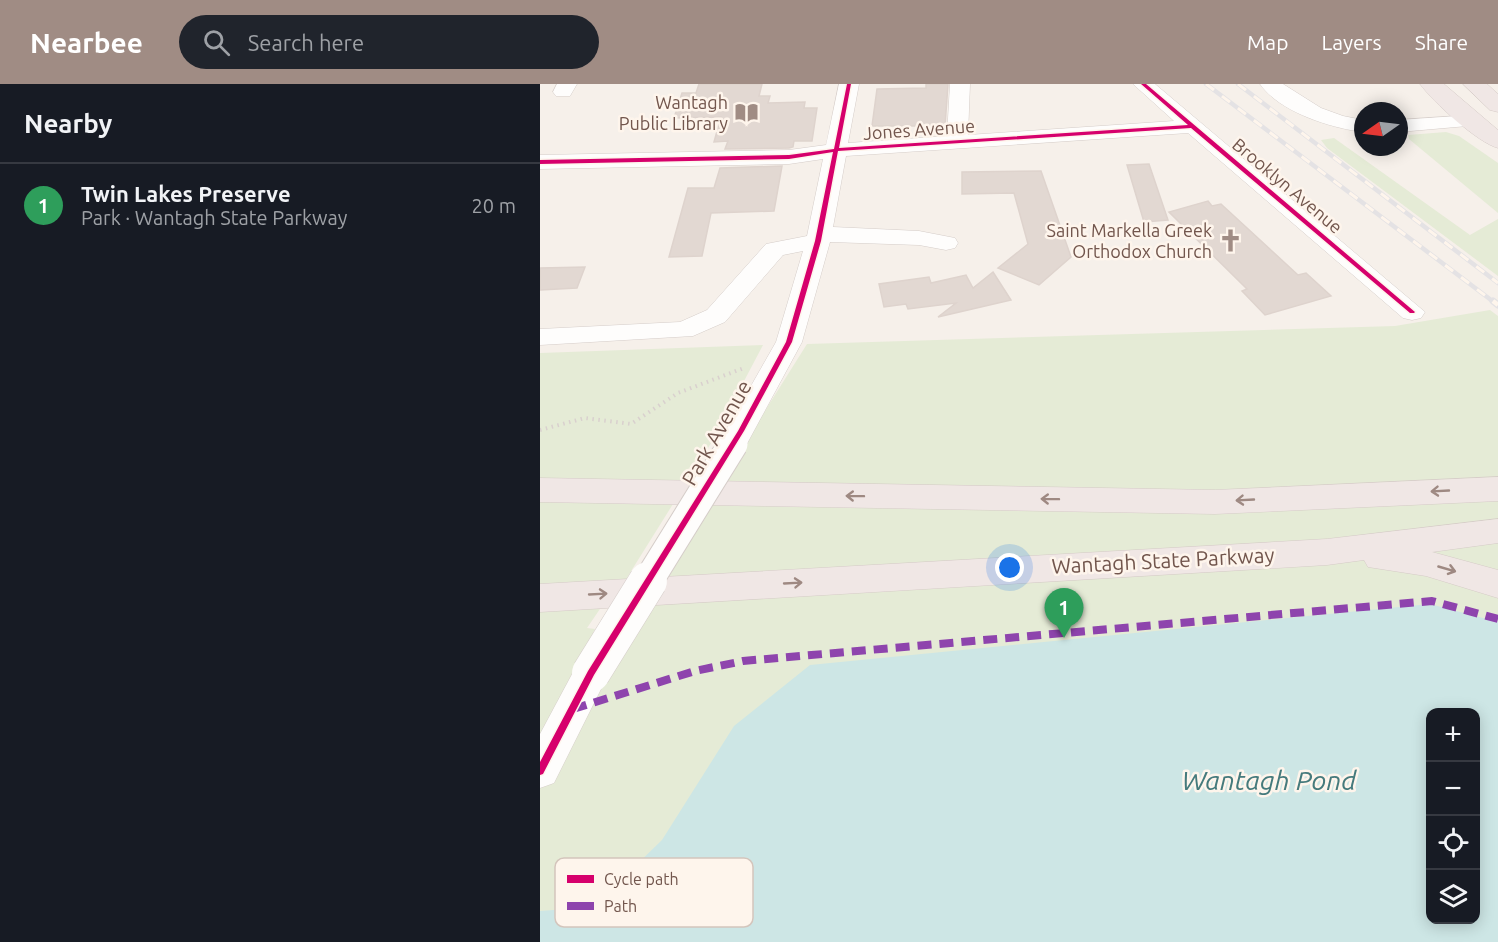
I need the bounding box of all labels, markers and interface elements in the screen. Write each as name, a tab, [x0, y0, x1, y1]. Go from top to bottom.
search box	[179, 15, 599, 69]
icon: search	[200, 26, 233, 59]
text: Nearbee	[30, 27, 143, 58]
text: Search here	[248, 30, 364, 55]
text: Map	[1247, 30, 1288, 54]
text: Layers	[1321, 30, 1382, 54]
text: Share	[1415, 30, 1468, 54]
place label: Wantagh Public Library	[619, 92, 728, 133]
library icon: Wantagh Public Library	[733, 100, 759, 126]
north arrow	[1354, 102, 1408, 156]
text: Nearby	[24, 109, 112, 138]
street label: Jones Avenue	[862, 115, 976, 143]
street label: Brooklyn Avenue	[1229, 134, 1346, 237]
text: Twin Lakes Preserve	[81, 181, 291, 206]
text: 1	[38, 194, 49, 217]
text: 20 m	[472, 194, 516, 217]
text: Park · Wantagh State Parkway	[81, 206, 347, 229]
place label: Saint Markella Greek Orthodox Church	[1046, 220, 1212, 261]
church icon: Saint Markella Greek Orthodox Church	[1217, 228, 1243, 254]
street label: Park Avenue	[676, 376, 756, 489]
one-way arrow	[1430, 486, 1450, 497]
one-way arrow	[845, 490, 865, 502]
one-way arrow	[1040, 493, 1060, 505]
one-way arrow	[1235, 495, 1255, 506]
street label: Wantagh State Parkway	[1051, 542, 1275, 578]
your location	[995, 553, 1024, 582]
one-way arrow	[1437, 564, 1456, 575]
one-way arrow	[783, 577, 803, 588]
pin: 1	[1044, 588, 1084, 638]
one-way arrow	[588, 589, 608, 600]
map controls	[1426, 708, 1480, 924]
button: +	[1426, 708, 1480, 762]
button: −	[1426, 762, 1480, 816]
water label: Wantagh Pond	[1182, 765, 1357, 795]
button: locate	[1426, 816, 1480, 870]
legend	[555, 858, 753, 927]
text: Cycle path	[604, 870, 679, 888]
button: layers	[1426, 870, 1480, 924]
text: Path	[604, 897, 637, 915]

